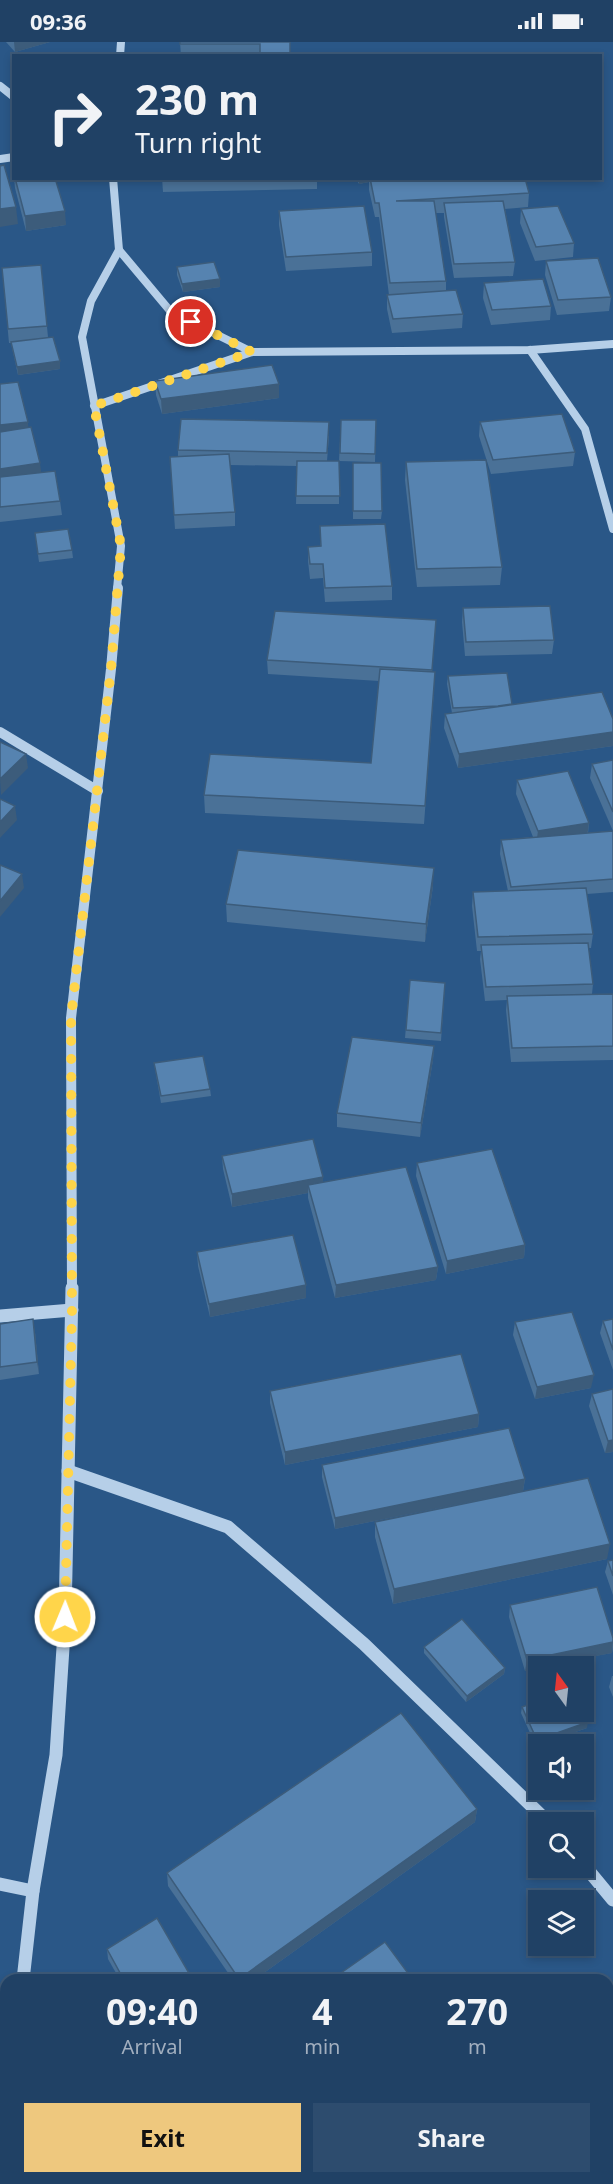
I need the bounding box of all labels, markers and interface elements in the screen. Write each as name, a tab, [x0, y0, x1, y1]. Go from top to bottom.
text: 09:36	[30, 6, 87, 36]
text: 230 m	[135, 70, 259, 127]
icon: right	[36, 78, 114, 156]
text: Turn right	[135, 124, 261, 161]
pin	[165, 296, 216, 347]
icon: arrive	[174, 305, 207, 338]
position arrow	[33, 1585, 97, 1649]
north arrow	[528, 1656, 594, 1722]
map controls	[528, 1656, 594, 1956]
button: sound	[528, 1734, 594, 1800]
button: search	[528, 1812, 594, 1878]
button: layers	[528, 1890, 594, 1956]
text: 09:40	[106, 1987, 198, 2036]
text: 4	[312, 1987, 333, 2036]
text: 270	[446, 1987, 508, 2036]
text: Arrival	[122, 2033, 183, 2060]
text: min	[304, 2033, 340, 2060]
text: m	[468, 2033, 487, 2060]
button: Exit	[24, 2103, 301, 2172]
button: Share	[313, 2103, 590, 2172]

